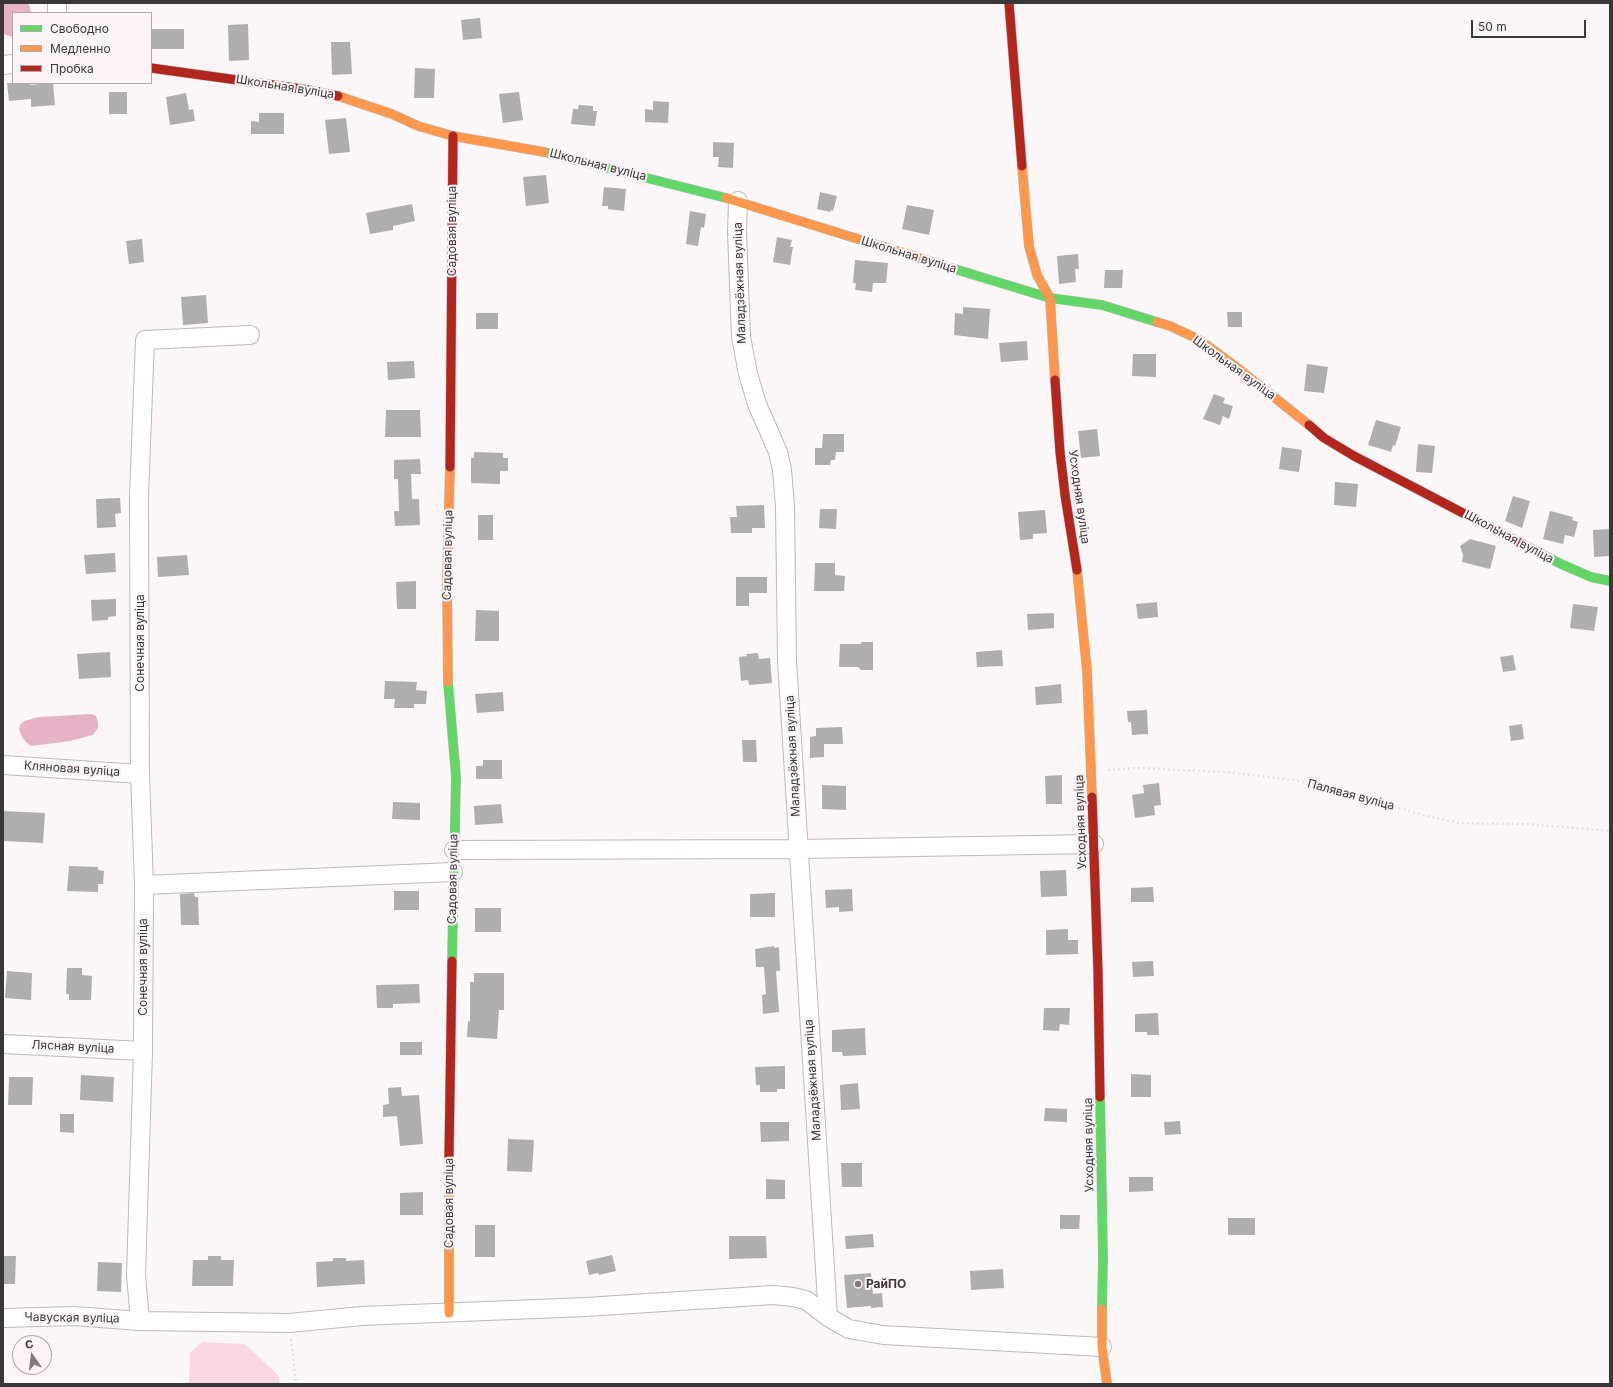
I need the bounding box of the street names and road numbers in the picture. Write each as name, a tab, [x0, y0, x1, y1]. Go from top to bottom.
street label: Школьная вуліца	[235, 72, 335, 102]
street label: Школьная вуліца	[548, 146, 648, 184]
street label: Садовая вуліца	[445, 186, 459, 276]
street label: Маладзёжная вуліца	[731, 222, 749, 344]
street label: Школьная вуліца	[860, 234, 958, 276]
street label: Школьная вуліца	[1190, 333, 1278, 403]
street label: Усходняя вуліца	[1065, 449, 1093, 545]
street label: Школьная вуліца	[1462, 507, 1556, 567]
street label: Садовая вуліца	[440, 510, 456, 600]
street label: Сонечная вуліца	[133, 594, 147, 692]
street label: Маладзёжная вуліца	[783, 695, 803, 817]
street label: Кляновая вуліца	[24, 758, 120, 780]
street label: Усходняя вуліца	[1072, 774, 1090, 870]
street label: Палявая вуліца	[1306, 776, 1396, 814]
street label: Садовая вуліца	[445, 834, 461, 924]
street label: Сонечная вуліца	[136, 918, 150, 1016]
street label: Маладзёжная вуліца	[802, 1019, 824, 1141]
street label: Лясная вуліца	[31, 1038, 115, 1056]
street label: Усходняя вуліца	[1081, 1098, 1097, 1192]
street label: Садовая вуліца	[442, 1158, 456, 1248]
street label: Чавуская вуліца	[24, 1310, 120, 1326]

